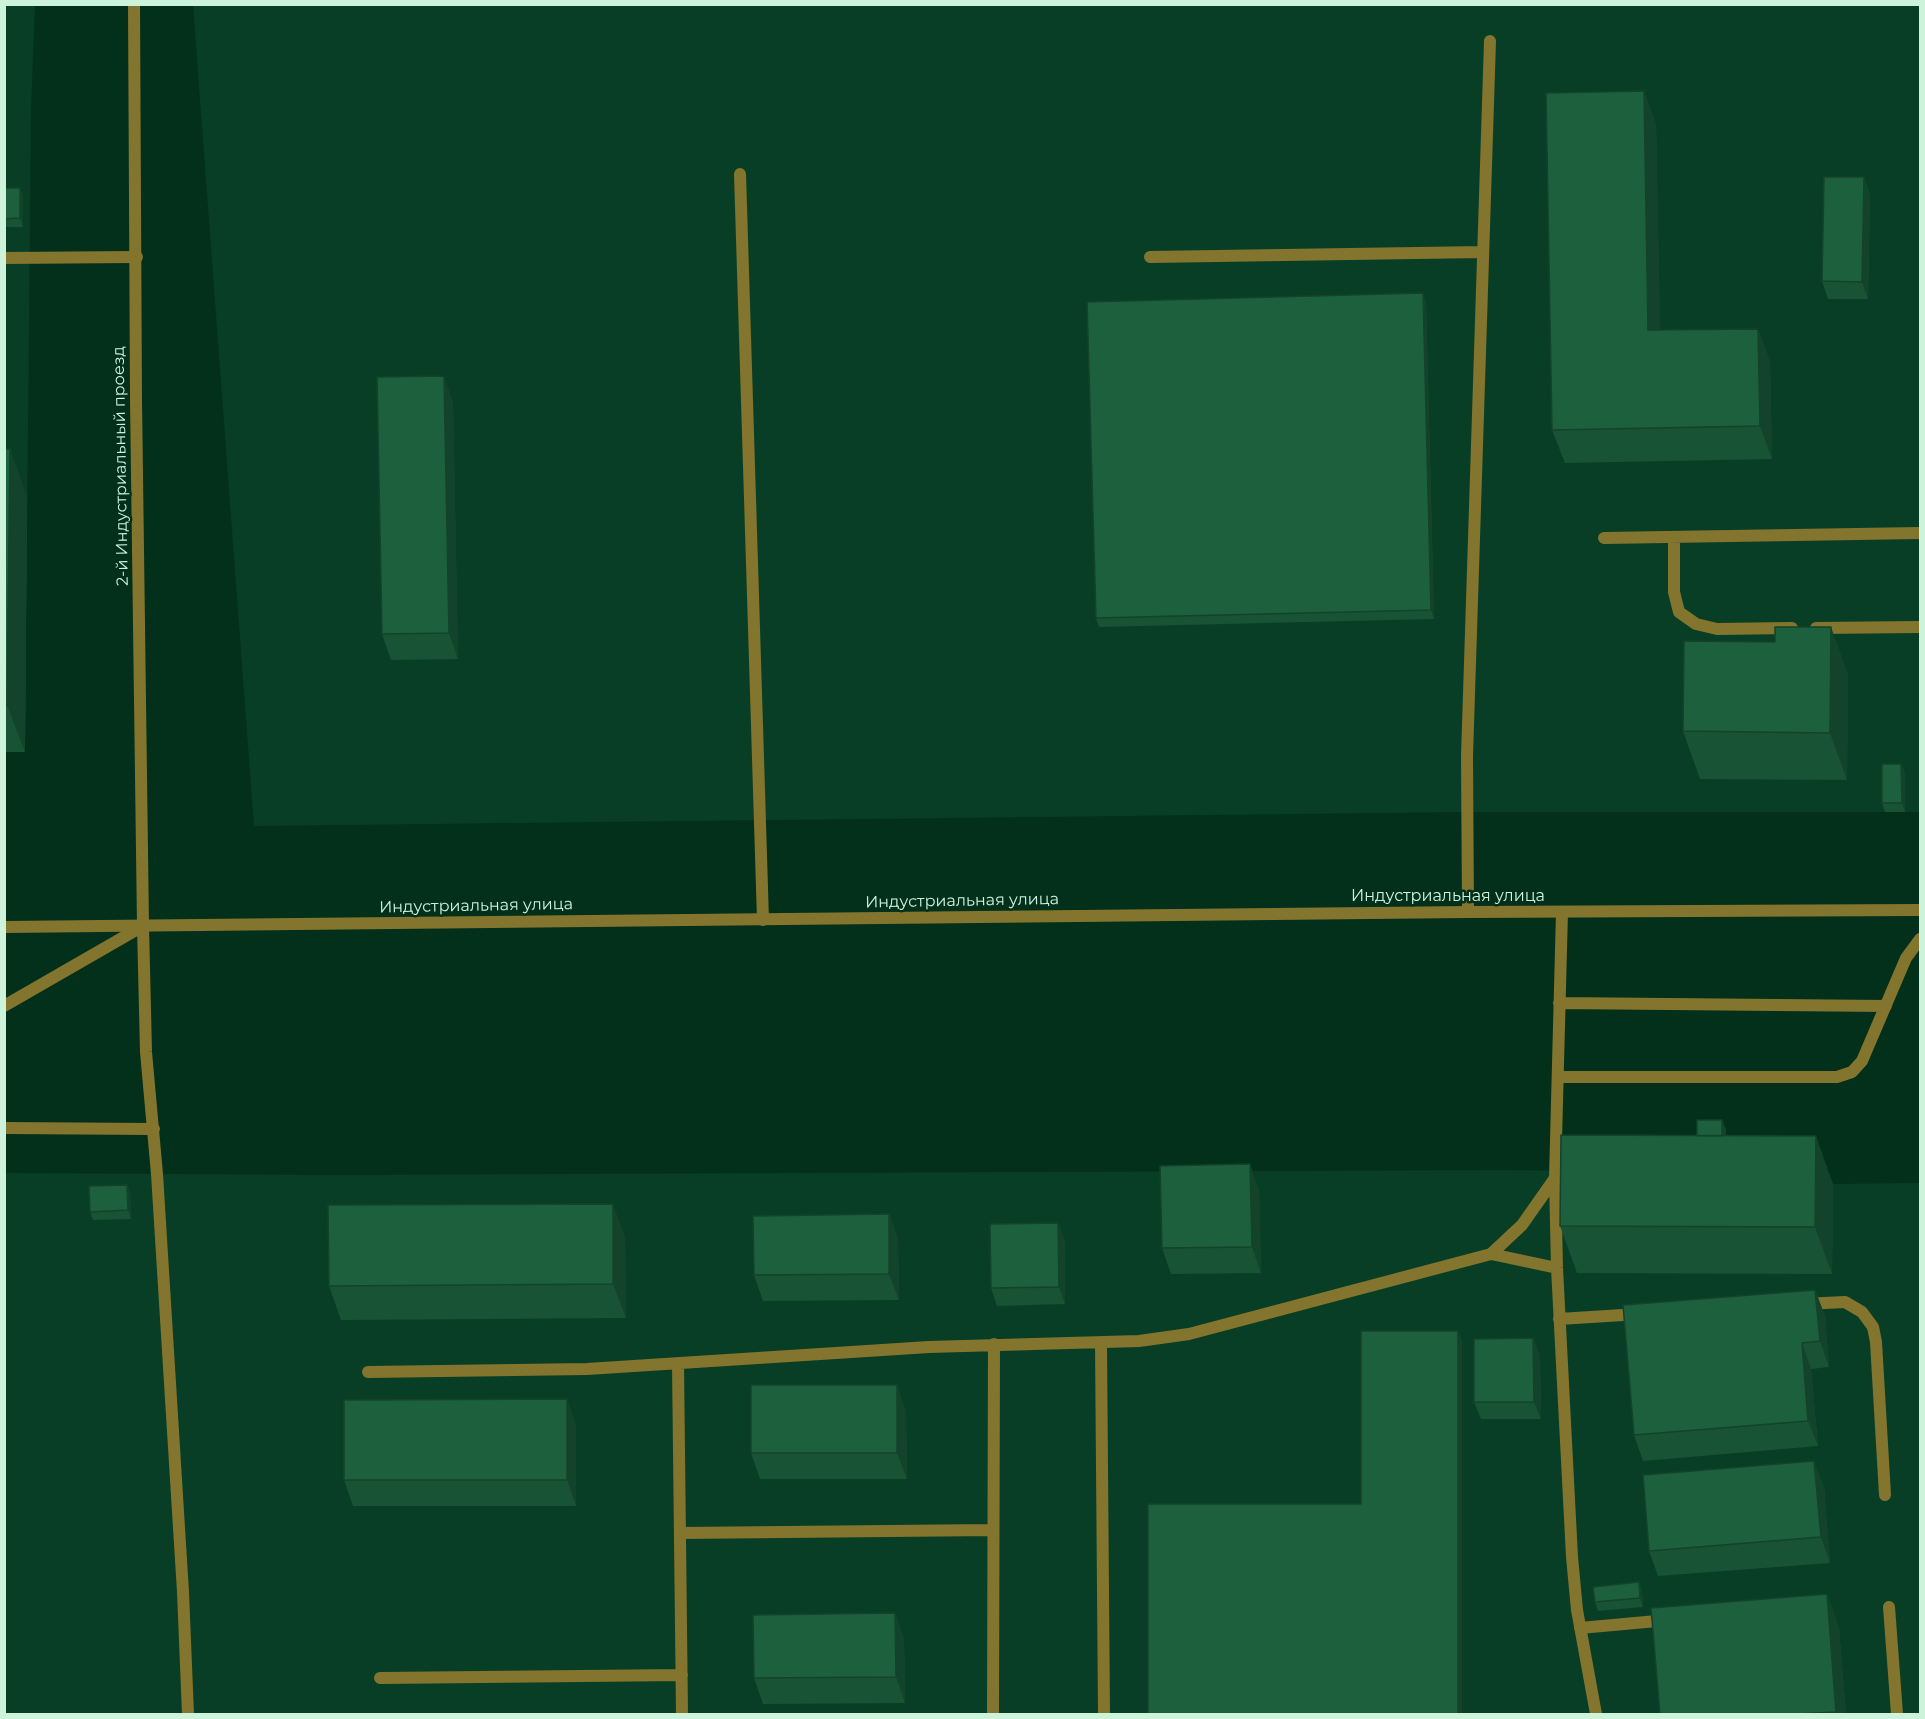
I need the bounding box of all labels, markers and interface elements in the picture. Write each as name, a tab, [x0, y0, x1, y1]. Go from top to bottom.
street label: 2-й Индустриальный проезд	[109, 346, 133, 586]
street label: Индустриальная улица	[1351, 886, 1545, 906]
street label: Индустриальная улица	[865, 890, 1059, 912]
street label: Индустриальная улица	[379, 895, 573, 917]

